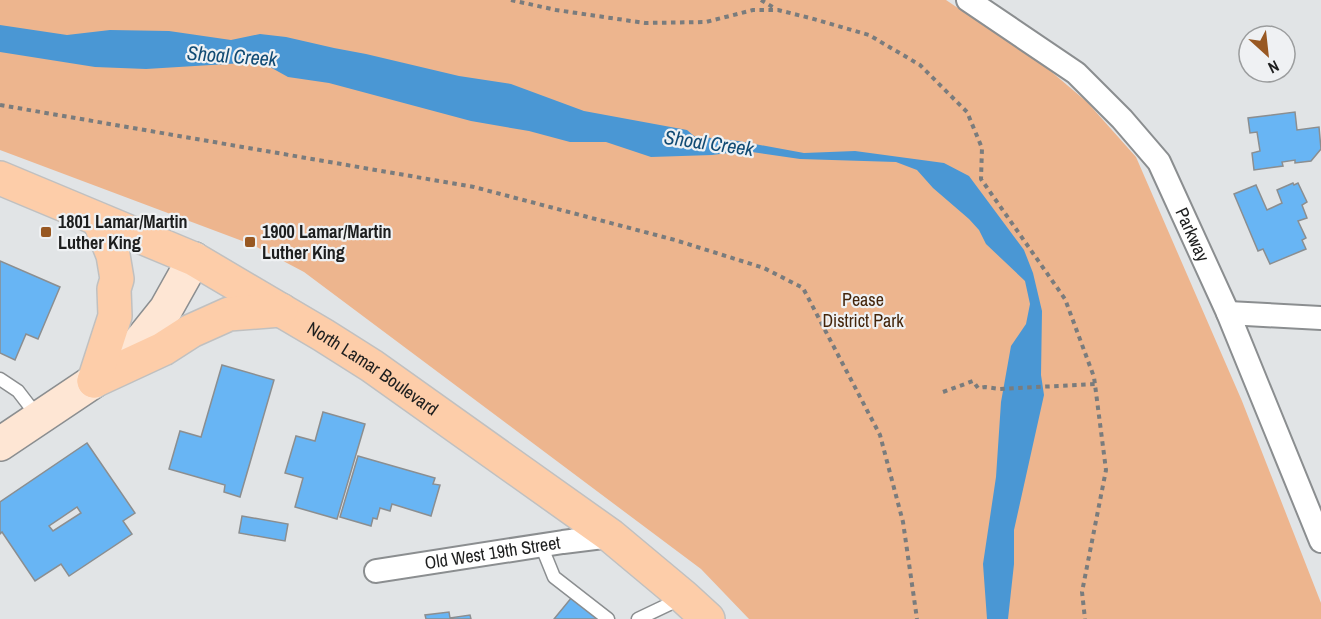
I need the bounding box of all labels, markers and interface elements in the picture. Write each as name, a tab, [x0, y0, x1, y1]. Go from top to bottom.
north arrow	[1237, 24, 1297, 84]
water label: Shoal Creek	[186, 39, 279, 72]
text: N	[1265, 55, 1283, 79]
water label: Shoal Creek	[663, 123, 756, 162]
street label: Parkway	[1170, 203, 1216, 266]
place label: 1801 Lamar/Martin Luther King	[58, 209, 188, 255]
place label: 1900 Lamar/Martin Luther King	[262, 219, 392, 265]
marker: 1801 Lamar/Martin Luther King	[39, 225, 53, 239]
marker: 1900 Lamar/Martin Luther King	[243, 235, 257, 249]
park label: Pease District Park	[822, 287, 904, 333]
street label: North Lamar Boulevard	[303, 316, 443, 421]
street label: Old West 19th Street	[423, 530, 562, 575]

